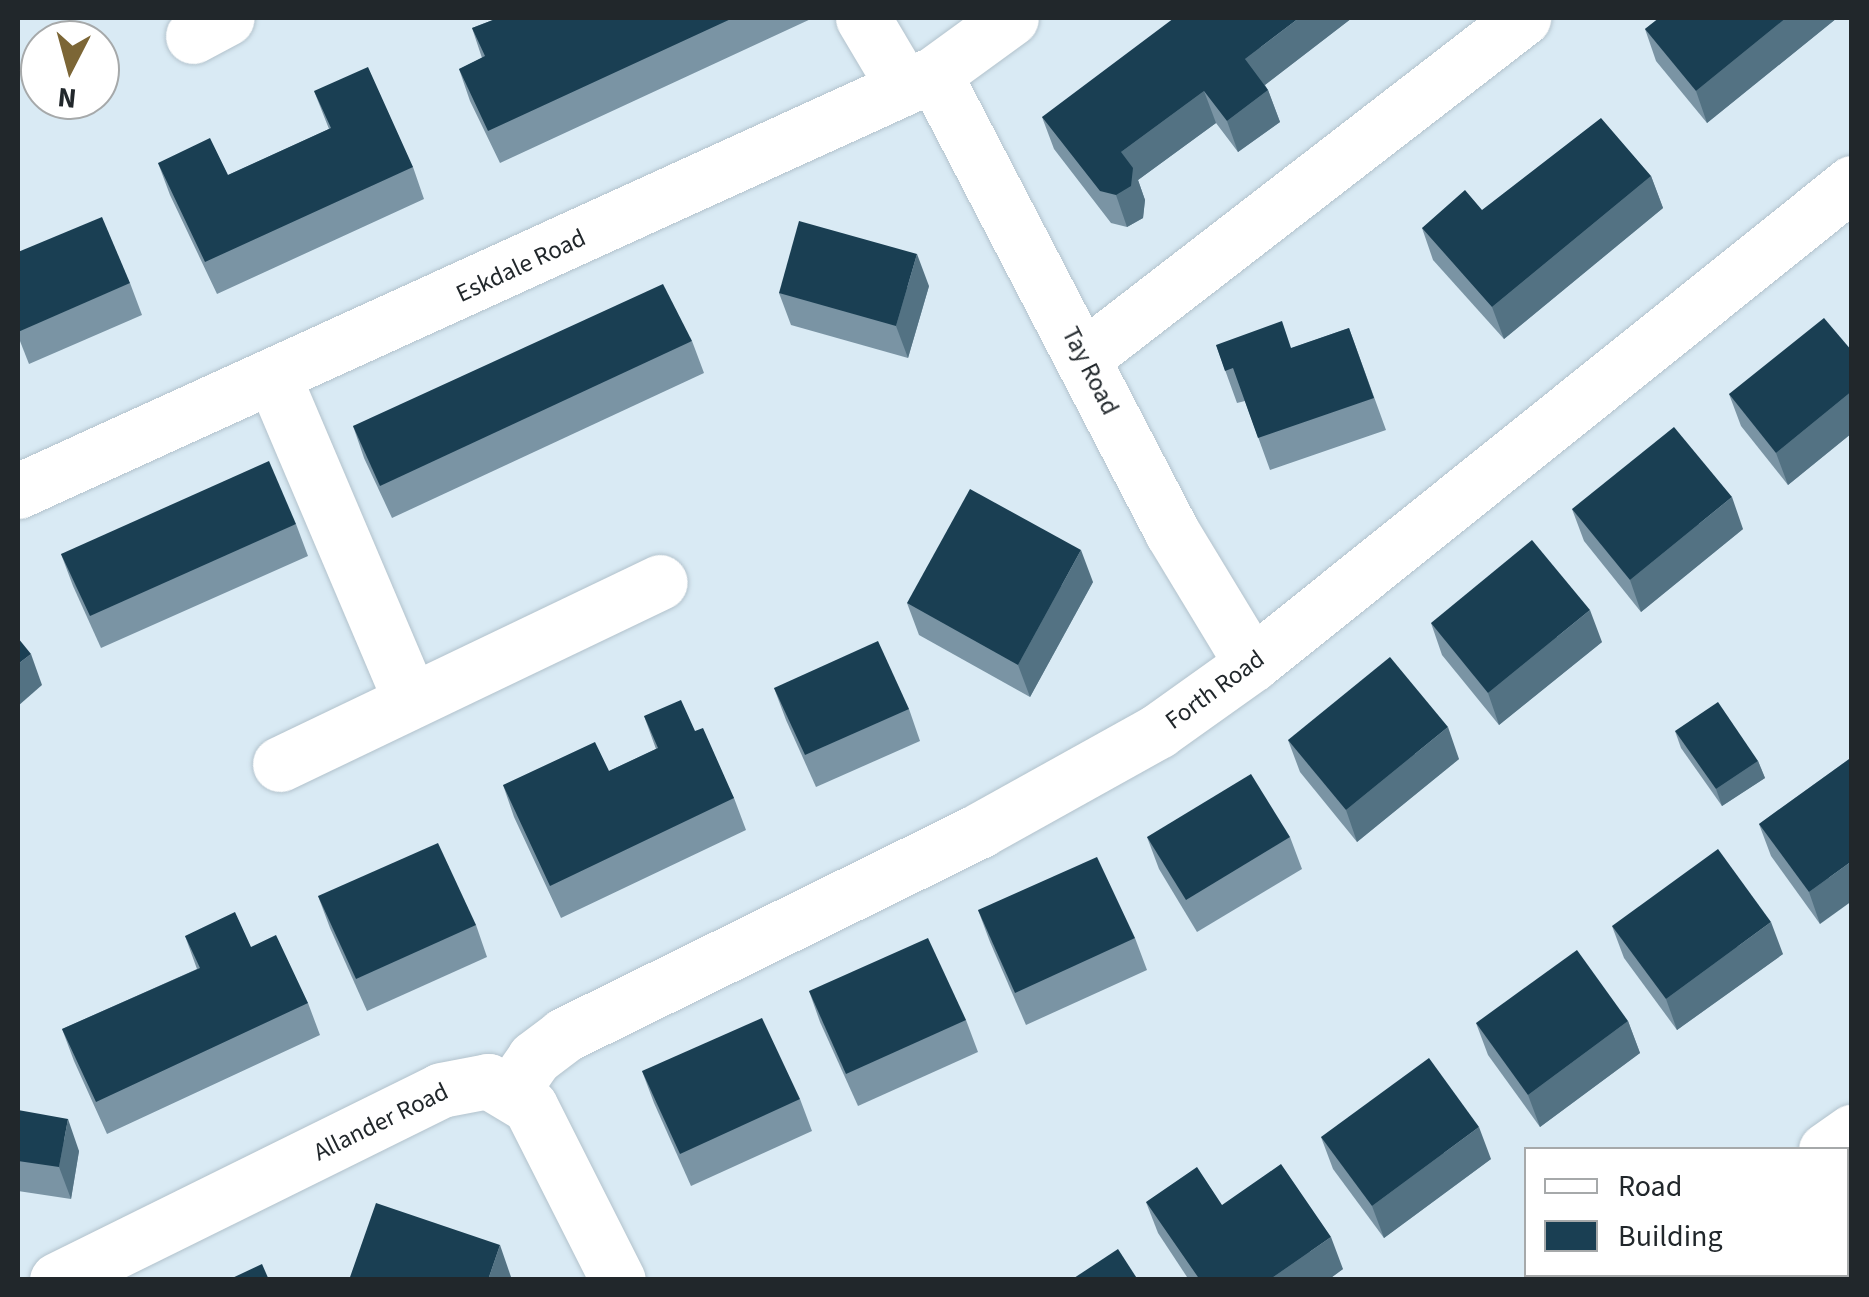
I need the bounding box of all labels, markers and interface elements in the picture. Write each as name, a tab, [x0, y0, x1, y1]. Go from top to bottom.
north arrow	[20, 20, 120, 120]
text: N	[56, 77, 78, 119]
street label: Eskdale Road	[451, 223, 591, 309]
street label: Tay Road	[1055, 322, 1125, 420]
street label: Forth Road	[1160, 644, 1270, 736]
street label: Allander Road	[309, 1076, 453, 1168]
legend	[1524, 1147, 1849, 1277]
text: Road	[1618, 1165, 1682, 1208]
text: Building	[1618, 1215, 1723, 1258]

